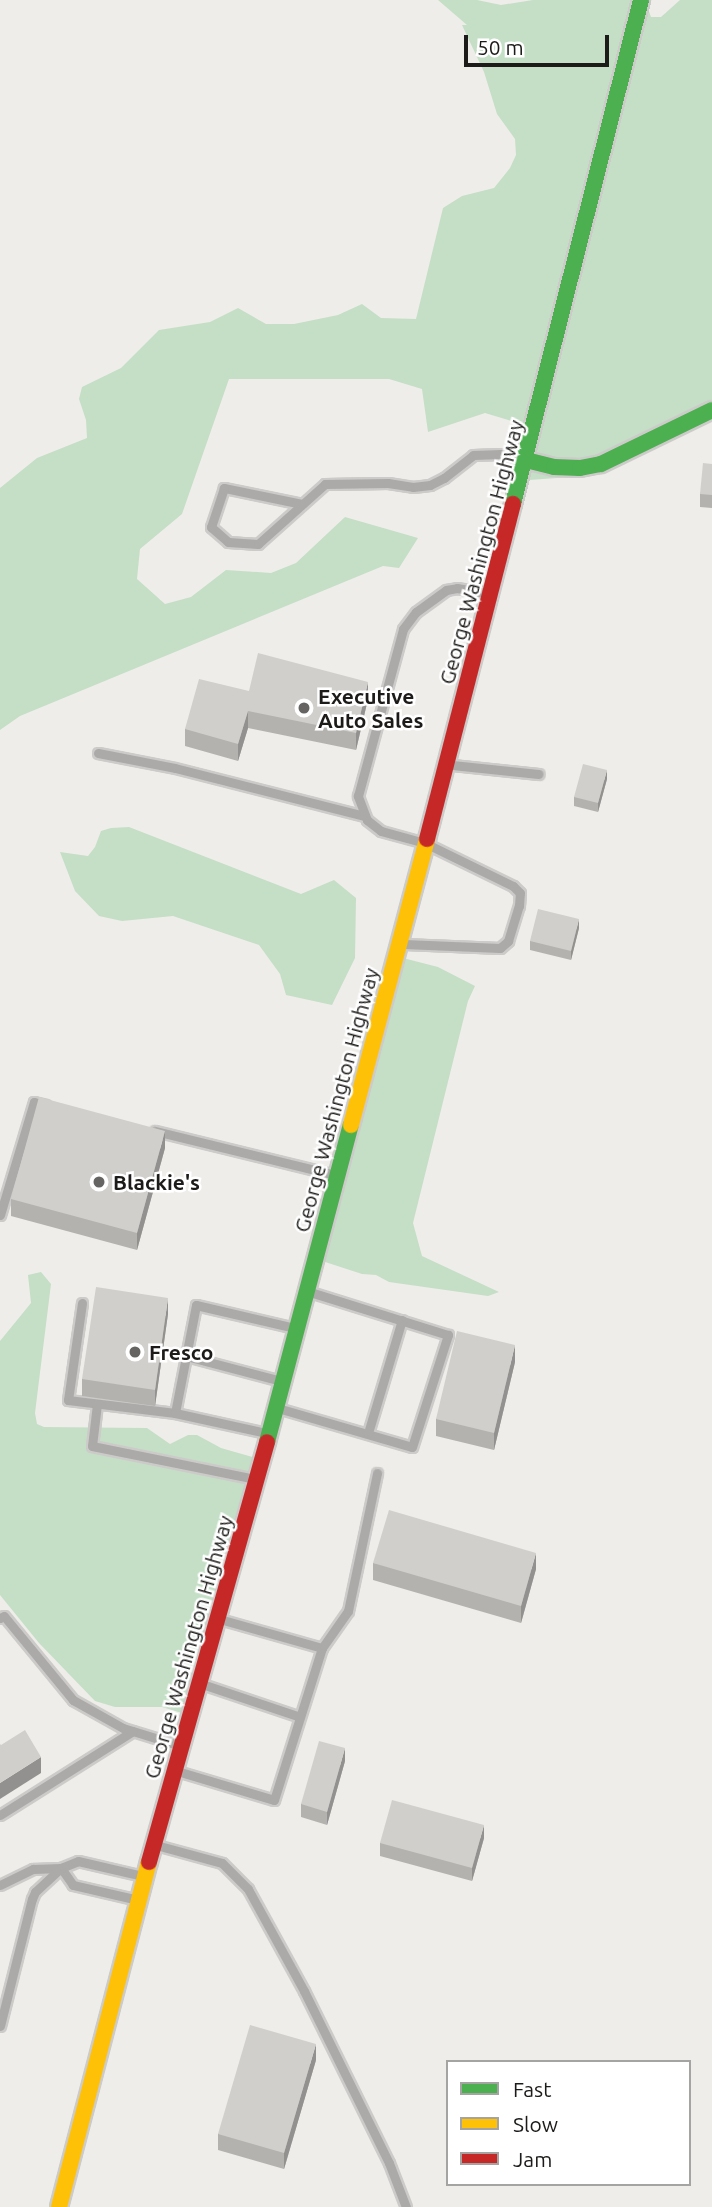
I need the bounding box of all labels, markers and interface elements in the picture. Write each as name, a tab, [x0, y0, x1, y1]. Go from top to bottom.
scale bar	[467, 21, 612, 65]
text: 50 m	[477, 35, 524, 59]
street label: George Washington Highway	[434, 417, 528, 687]
place label: Executive Auto Sales	[318, 683, 423, 733]
marker: Executive Auto Sales	[296, 700, 312, 716]
street label: George Washington Highway	[289, 965, 383, 1235]
place label: Blackie's	[113, 1169, 200, 1195]
marker: Blackie's	[91, 1174, 107, 1190]
place label: Fresco	[149, 1339, 213, 1365]
marker: Fresco	[127, 1344, 143, 1360]
street label: George Washington Highway	[138, 1513, 238, 1781]
legend	[446, 2060, 691, 2186]
text: Fast	[513, 2077, 551, 2101]
text: Slow	[513, 2112, 558, 2136]
text: Jam	[513, 2147, 552, 2171]

